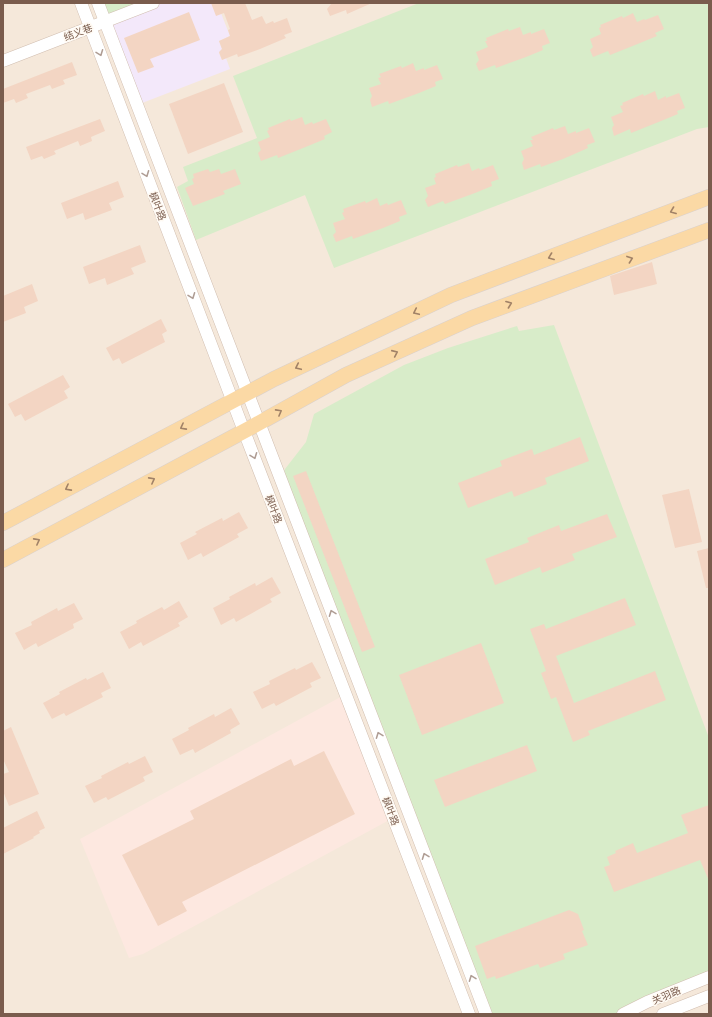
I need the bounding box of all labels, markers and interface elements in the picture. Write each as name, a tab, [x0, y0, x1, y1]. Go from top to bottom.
street label: 结义巷	[62, 21, 94, 43]
one-way arrow	[95, 49, 103, 56]
one-way arrow	[141, 170, 149, 177]
street label: 枫叶路	[147, 190, 169, 222]
one-way arrow	[669, 207, 676, 215]
one-way arrow	[548, 253, 555, 261]
one-way arrow	[627, 255, 634, 263]
one-way arrow	[188, 292, 196, 299]
one-way arrow	[505, 301, 512, 309]
one-way arrow	[413, 307, 420, 315]
one-way arrow	[390, 350, 398, 358]
one-way arrow	[295, 362, 303, 370]
one-way arrow	[275, 409, 282, 417]
one-way arrow	[180, 422, 187, 430]
one-way arrow	[249, 453, 257, 460]
one-way arrow	[148, 477, 155, 485]
one-way arrow	[65, 484, 73, 491]
street label: 枫叶路	[263, 493, 285, 525]
one-way arrow	[33, 539, 41, 546]
one-way arrow	[329, 610, 337, 617]
one-way arrow	[375, 731, 383, 738]
street label: 枫叶路	[380, 795, 402, 827]
one-way arrow	[422, 853, 430, 860]
one-way arrow	[468, 974, 476, 981]
street label: 关羽路	[650, 984, 682, 1006]

